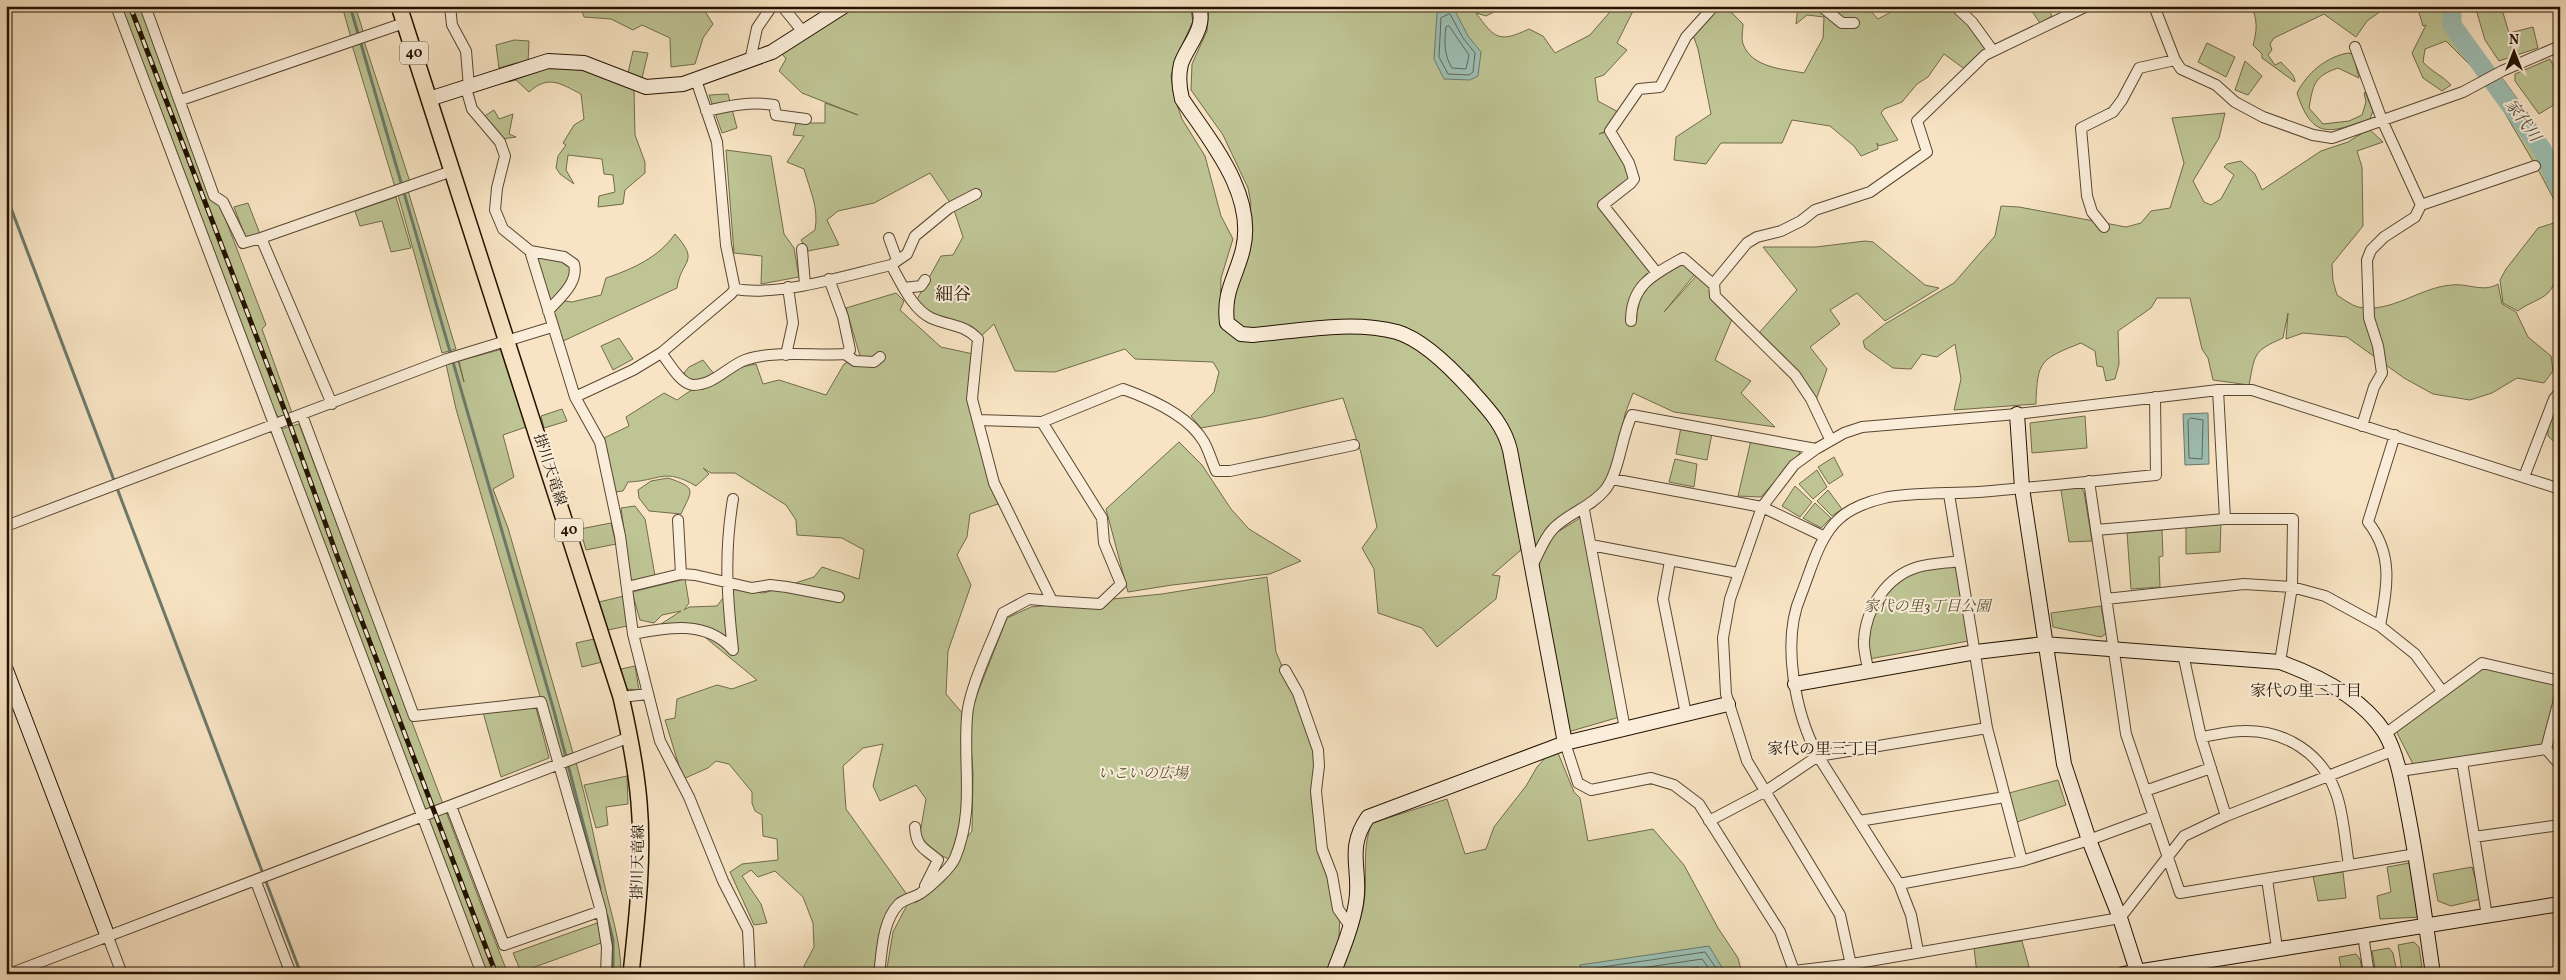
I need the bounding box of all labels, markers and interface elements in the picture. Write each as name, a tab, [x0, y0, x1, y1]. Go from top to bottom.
north arrow	[2488, 28, 2538, 78]
text: N	[2509, 31, 2519, 50]
road number: 40	[400, 42, 428, 64]
water label: 家代川	[2499, 95, 2546, 148]
district label: 細谷	[935, 283, 971, 308]
street label: 掛川天竜線	[527, 431, 571, 509]
road number: 40	[555, 518, 583, 542]
park label: 家代の里3丁目公園	[1863, 597, 1994, 618]
district label: 家代の里二丁目	[2250, 681, 2362, 703]
district label: 家代の里三丁目	[1767, 739, 1879, 761]
park label: いこいの広場	[1098, 764, 1190, 785]
street label: 掛川天竜線	[628, 824, 650, 900]

